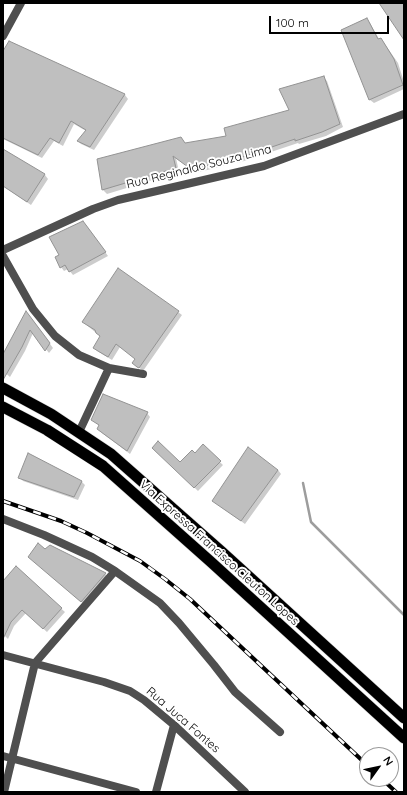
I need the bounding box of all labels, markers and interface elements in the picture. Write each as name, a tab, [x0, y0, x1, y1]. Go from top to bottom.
scale bar	[271, 8, 391, 34]
text: 100 m	[276, 15, 309, 30]
street label: Rua Reginaldo Souza Lima	[125, 142, 273, 192]
street label: Via Expressa Francisco Cleuton Lopes	[136, 478, 302, 628]
street label: Rua Juca Fontes	[143, 684, 223, 756]
north arrow	[359, 747, 399, 787]
text: N	[380, 754, 396, 768]

